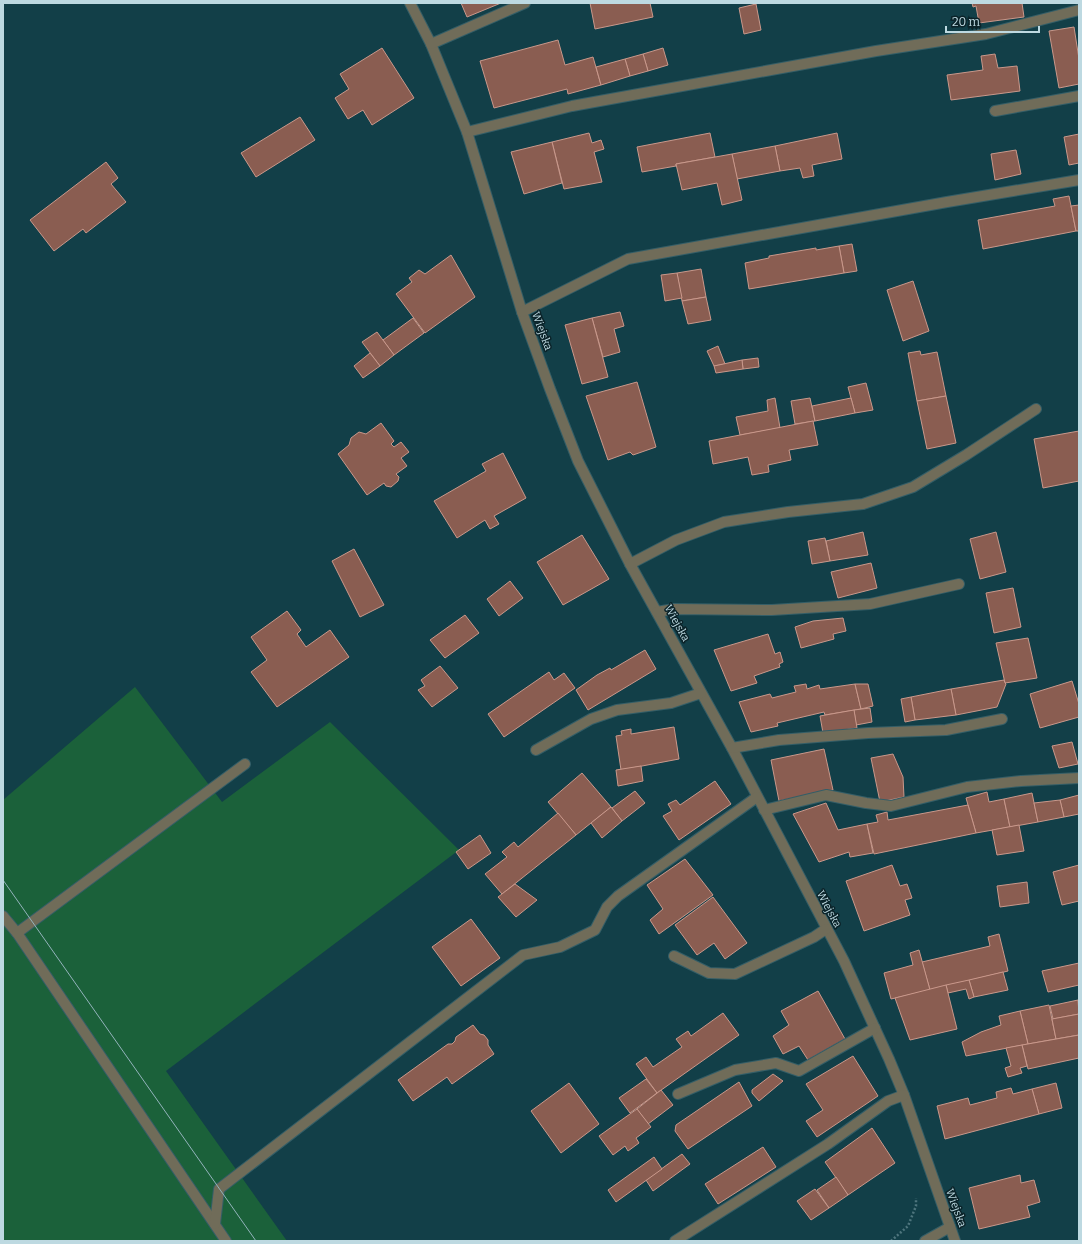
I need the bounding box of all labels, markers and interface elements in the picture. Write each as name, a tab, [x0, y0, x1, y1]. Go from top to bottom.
scale bar	[946, 8, 1039, 34]
text: 20 m	[952, 15, 981, 29]
street label: Wiejska	[529, 310, 555, 352]
street label: Wiejska	[662, 602, 692, 644]
street label: Wiejska	[814, 888, 844, 930]
street label: Wiejska	[943, 1187, 969, 1229]

